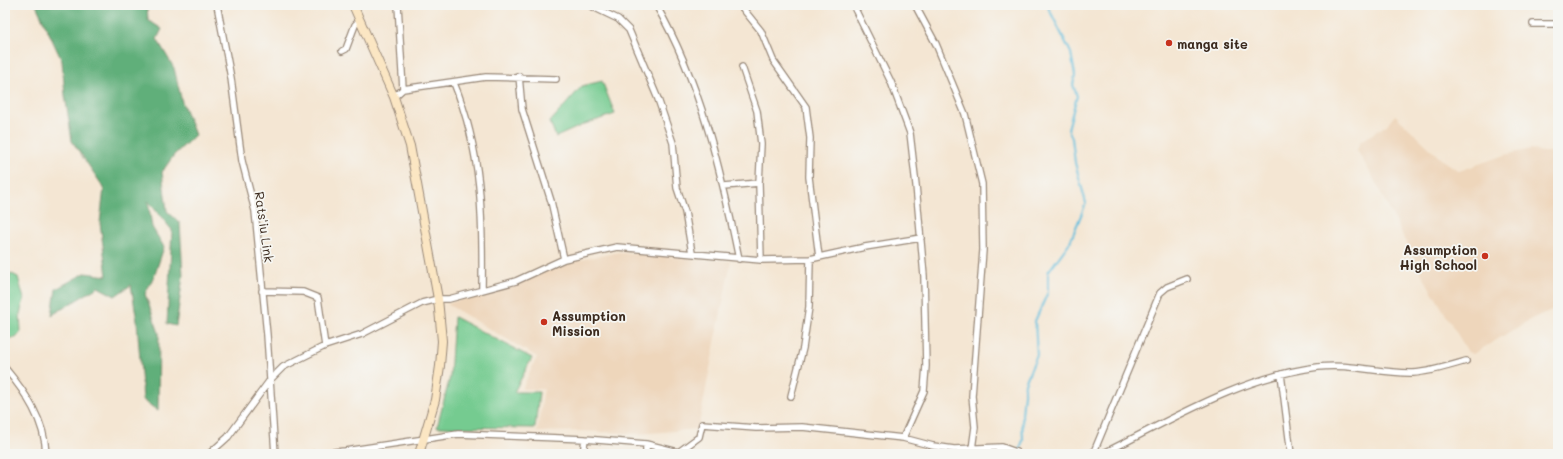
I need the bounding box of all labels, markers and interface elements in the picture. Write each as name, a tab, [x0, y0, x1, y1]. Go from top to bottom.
place label: manga site	[1177, 35, 1248, 52]
marker: manga site	[1164, 38, 1174, 48]
street label: Rats'iu Link	[252, 190, 278, 264]
place label: Assumption High School	[1399, 241, 1477, 273]
marker: Assumption High School	[1480, 251, 1490, 261]
place label: Assumption Mission	[552, 307, 626, 339]
marker: Assumption Mission	[539, 317, 549, 327]

